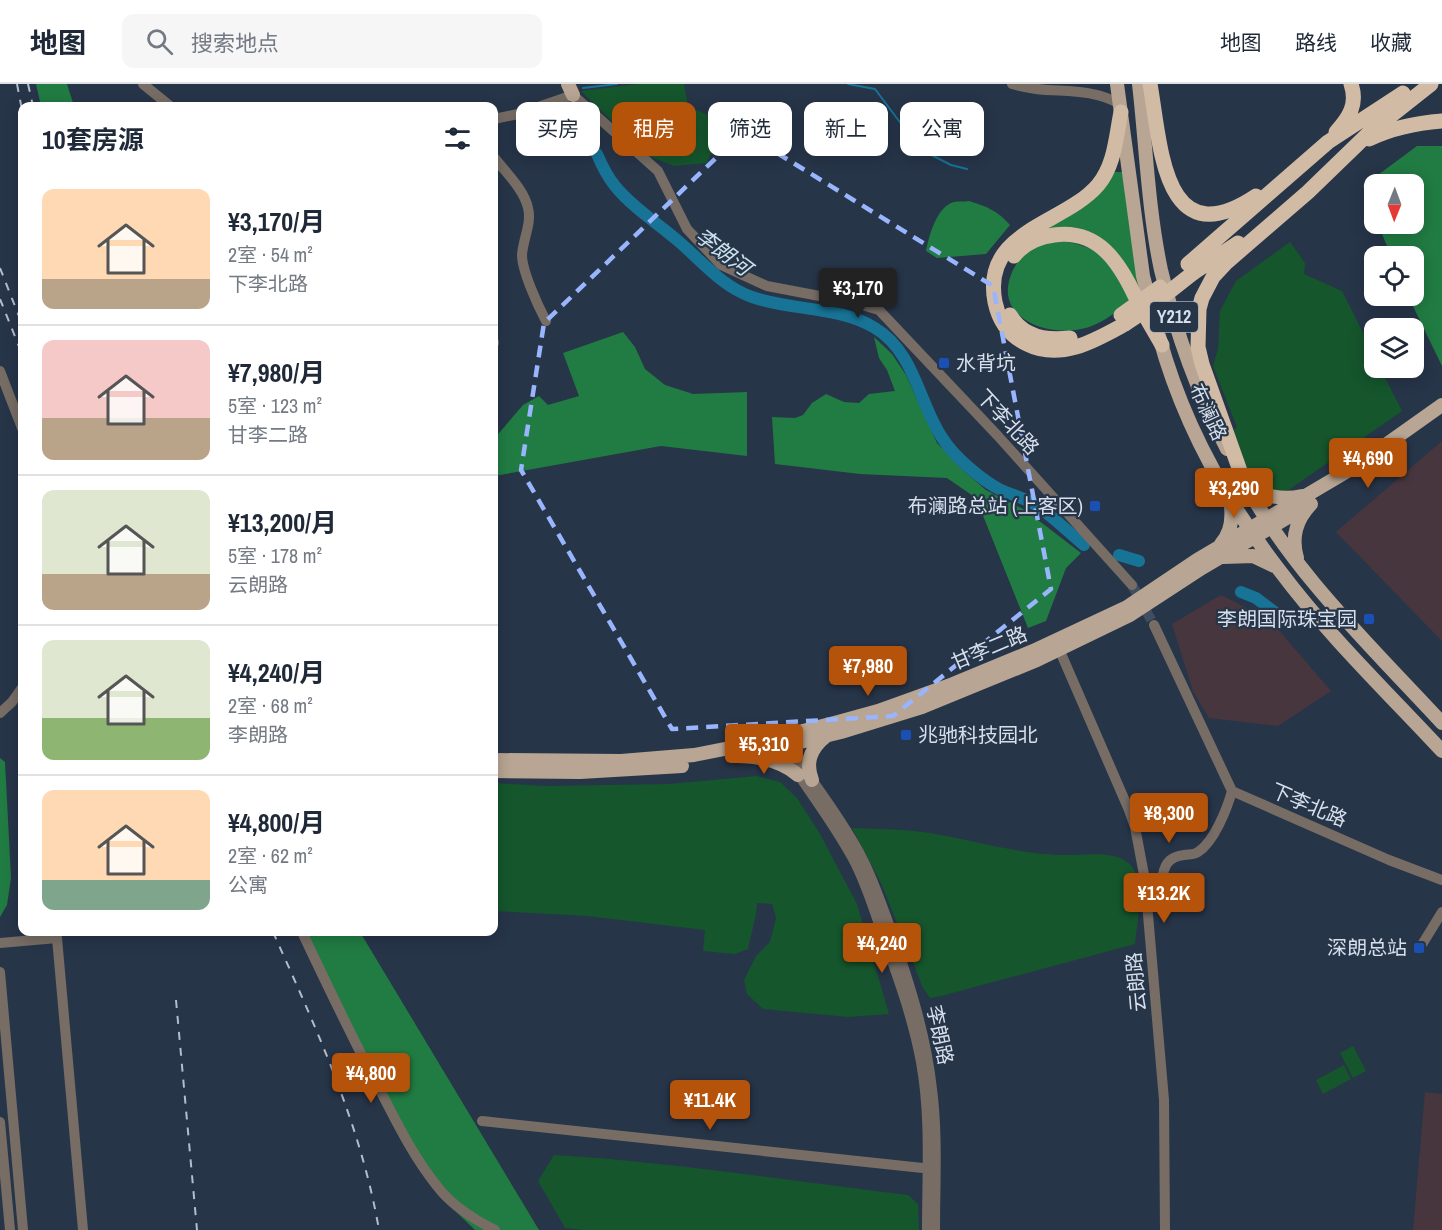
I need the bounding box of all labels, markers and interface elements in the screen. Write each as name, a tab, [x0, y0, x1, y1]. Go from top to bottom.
search box	[122, 14, 542, 68]
text: 地图	[30, 24, 86, 62]
icon: search	[143, 25, 176, 58]
text: 搜索地点	[191, 28, 279, 58]
text: 地图	[1220, 28, 1262, 57]
text: 路线	[1295, 28, 1337, 57]
text: 收藏	[1370, 28, 1412, 57]
chip: 买房	[516, 102, 600, 156]
chip: 租房	[612, 102, 696, 156]
chip: 筛选	[708, 102, 792, 156]
chip: 新上	[804, 102, 888, 156]
chip: 公寓	[900, 102, 984, 156]
text: 10套房源	[42, 122, 144, 157]
icon: filters	[441, 122, 474, 155]
north arrow	[1364, 174, 1424, 234]
map controls	[1364, 174, 1424, 378]
text: ¥3,170/月	[228, 204, 325, 239]
icon: home	[90, 213, 162, 285]
water label: 李朗河	[689, 221, 760, 285]
text: 2室 · 54 m²	[228, 241, 313, 268]
button: locate	[1364, 246, 1424, 306]
pin: ¥3,170	[809, 268, 907, 319]
text: 下李北路	[228, 270, 308, 297]
text: ¥3,170	[833, 274, 883, 301]
road number: Y212	[1150, 302, 1198, 332]
button: layers	[1364, 318, 1424, 378]
place label: 水背坑	[956, 349, 1016, 376]
text: ¥7,980/月	[228, 355, 325, 390]
marker: 水背坑	[937, 356, 951, 370]
icon: home	[90, 364, 162, 436]
street label: 布澜路	[1184, 379, 1233, 445]
street label: 下李北路	[971, 383, 1046, 460]
text: 5室 · 123 m²	[228, 392, 322, 419]
text: 甘李二路	[228, 421, 308, 448]
pin: ¥4,690	[1319, 438, 1417, 489]
text: ¥4,690	[1343, 444, 1393, 471]
pin: ¥3,290	[1185, 468, 1283, 519]
text: ¥3,290	[1209, 474, 1259, 501]
place label: 布澜路总站 (上客区)	[908, 492, 1083, 519]
marker: 布澜路总站 (上客区)	[1088, 499, 1102, 513]
text: ¥13,200/月	[228, 505, 337, 540]
icon: home	[90, 514, 162, 586]
text: 5室 · 178 m²	[228, 542, 322, 569]
text: 云朗路	[228, 571, 288, 598]
place label: 李朗国际珠宝园	[1217, 605, 1357, 632]
marker: 李朗国际珠宝园	[1362, 612, 1376, 626]
street label: 甘李二路	[947, 619, 1031, 676]
pin: ¥7,980	[819, 646, 917, 697]
text: ¥7,980	[843, 652, 893, 679]
text: ¥4,240/月	[228, 655, 325, 690]
icon: home	[90, 664, 162, 736]
text: 2室 · 68 m²	[228, 692, 313, 719]
text: 李朗路	[228, 721, 288, 748]
place label: 兆驰科技园北	[918, 721, 1038, 748]
pin: ¥5,310	[715, 724, 813, 775]
marker: 兆驰科技园北	[899, 728, 913, 742]
text: ¥5,310	[739, 730, 789, 757]
street label: 下李北路	[1267, 776, 1351, 833]
pin: ¥8,300	[1120, 793, 1218, 844]
text: ¥8,300	[1144, 799, 1194, 826]
text: ¥4,800/月	[228, 805, 325, 840]
icon: home	[90, 814, 162, 886]
text: 2室 · 62 m²	[228, 842, 313, 869]
text: 公寓	[228, 871, 268, 898]
pin: ¥13.2K	[1115, 873, 1213, 924]
text: ¥13.2K	[1138, 879, 1190, 906]
pin: ¥4,240	[833, 923, 931, 974]
text: ¥4,240	[857, 929, 907, 956]
place label: 深朗总站	[1327, 934, 1407, 961]
marker: 深朗总站	[1412, 941, 1426, 955]
street label: 云朗路	[1119, 951, 1152, 1013]
street label: 李朗路	[921, 1003, 960, 1067]
pin: ¥4,800	[322, 1053, 420, 1104]
text: ¥4,800	[346, 1059, 396, 1086]
pin: ¥11.4K	[661, 1080, 759, 1131]
text: ¥11.4K	[684, 1086, 736, 1113]

